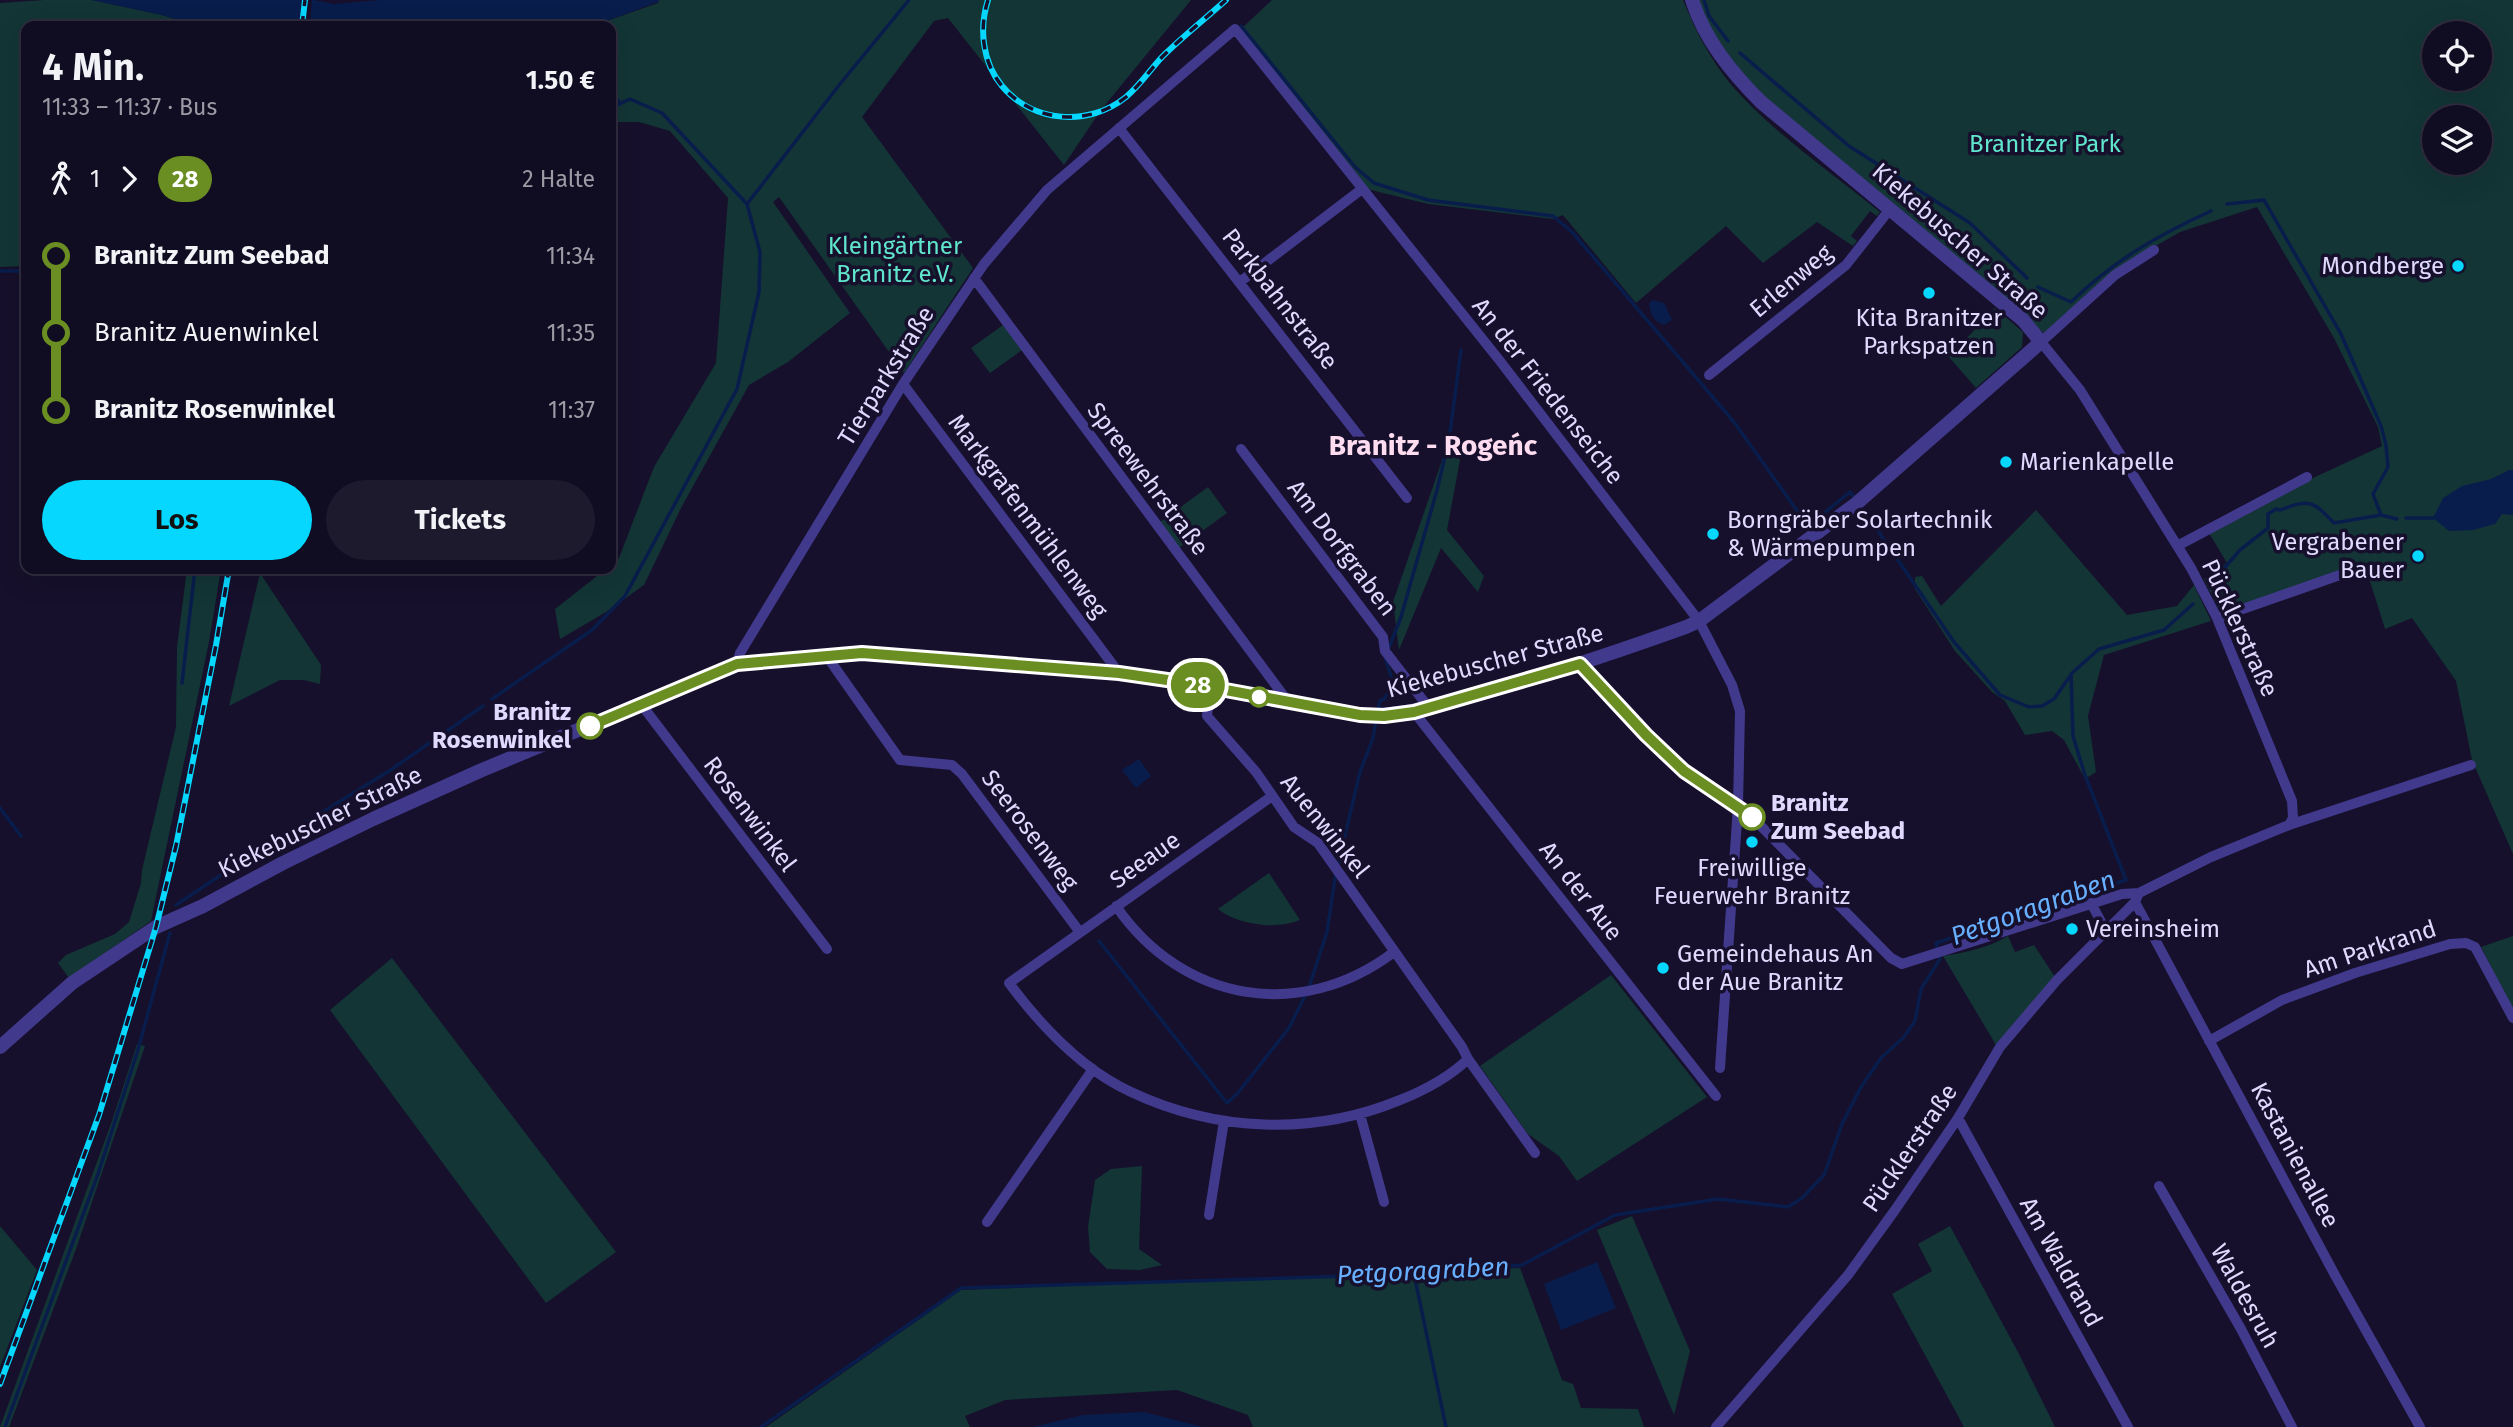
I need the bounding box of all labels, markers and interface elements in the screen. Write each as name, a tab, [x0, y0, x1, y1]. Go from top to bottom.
map controls	[2422, 21, 2492, 175]
button: locate	[2422, 21, 2492, 91]
text: 4 Min.	[42, 44, 144, 90]
text: 1.50 €	[526, 65, 595, 96]
text: 11:33 – 11:37 · Bus	[42, 93, 217, 121]
button: layers	[2422, 105, 2492, 175]
park label: Branitzer Park	[1969, 130, 2122, 158]
street label: Kiekebuscher Straße	[1867, 157, 2053, 325]
icon: walk	[42, 160, 80, 198]
icon: forward	[110, 160, 148, 198]
text: 1	[90, 165, 100, 193]
text: 28	[172, 165, 198, 193]
text: 2 Halte	[522, 165, 595, 193]
street label: Parkbahnstraße	[1216, 223, 1344, 375]
park label: Kleingärtner Branitz e.V.	[828, 232, 963, 288]
street label: Erlenweg	[1744, 238, 1838, 323]
text: Branitz Zum Seebad	[94, 240, 330, 271]
text: 11:34	[546, 242, 595, 270]
place label: Mondberge	[2321, 252, 2444, 280]
marker: Mondberge	[2450, 258, 2466, 274]
marker: Kita Branitzer Parkspatzen	[1921, 285, 1937, 301]
street label: An der Friedenseiche	[1467, 292, 1629, 490]
street label: Tierparkstraße	[832, 301, 940, 451]
place label: Kita Branitzer Parkspatzen	[1855, 304, 2003, 360]
text: Branitz Auenwinkel	[94, 317, 319, 348]
text: 11:35	[547, 319, 595, 347]
text: Branitz Rosenwinkel	[94, 394, 335, 425]
text: 11:37	[548, 396, 595, 424]
street label: Spreewehrstraße	[1081, 397, 1215, 561]
street label: Markgrafenmühlenweg	[942, 409, 1114, 624]
district label: Branitz - Rogeńc	[1329, 429, 1538, 462]
place label: Marienkapelle	[2020, 448, 2174, 476]
marker: Marienkapelle	[1998, 454, 2014, 470]
street label: Am Dorfgraben	[1282, 475, 1402, 621]
button: Los	[42, 480, 312, 560]
button: Tickets	[326, 480, 595, 560]
place label: Borngräber Solartechnik & Wärmepumpen	[1727, 506, 1993, 562]
marker: Borngräber Solartechnik & Wärmepumpen	[1705, 526, 1721, 542]
place label: Vergrabener Bauer	[2272, 528, 2405, 584]
marker: Vergrabener Bauer	[2410, 548, 2426, 564]
street label: Pücklerstraße	[2196, 555, 2284, 701]
street label: Kiekebuscher Straße	[1384, 619, 1606, 703]
line badge: 28	[1166, 662, 1230, 708]
text: 28	[1185, 671, 1211, 699]
unlabelled marker	[1249, 687, 1269, 707]
place label: Branitz Rosenwinkel	[432, 698, 572, 754]
marker: Branitz Rosenwinkel	[577, 713, 603, 739]
street label: Rosenwinkel	[698, 751, 802, 877]
street label: Kiekebuscher Straße	[213, 760, 427, 884]
street label: Seerosenweg	[976, 765, 1084, 896]
street label: Auenwinkel	[1275, 769, 1375, 883]
place label: Branitz Zum Seebad	[1771, 789, 1905, 845]
marker: Branitz Zum Seebad	[1739, 804, 1765, 830]
street label: Seeaue	[1105, 826, 1185, 894]
marker: Freiwillige Feuerwehr Branitz	[1744, 834, 1760, 850]
street label: An der Aue	[1534, 836, 1628, 946]
place label: Freiwillige Feuerwehr Branitz	[1654, 854, 1850, 910]
water label: Petgoragraben	[1946, 864, 2120, 952]
street label: Am Parkrand	[2300, 914, 2440, 984]
place label: Vereinsheim	[2086, 915, 2220, 943]
marker: Vereinsheim	[2064, 921, 2080, 937]
place label: Gemeindehaus An der Aue Branitz	[1677, 940, 1874, 996]
marker: Gemeindehaus An der Aue Branitz	[1655, 960, 1671, 976]
street label: Kastanienallee	[2245, 1078, 2345, 1232]
street label: Pücklerstraße	[1857, 1079, 1963, 1217]
street label: Am Waldrand	[2014, 1192, 2108, 1332]
street label: Waldesruh	[2205, 1239, 2285, 1353]
water label: Petgoragraben	[1336, 1251, 1510, 1291]

